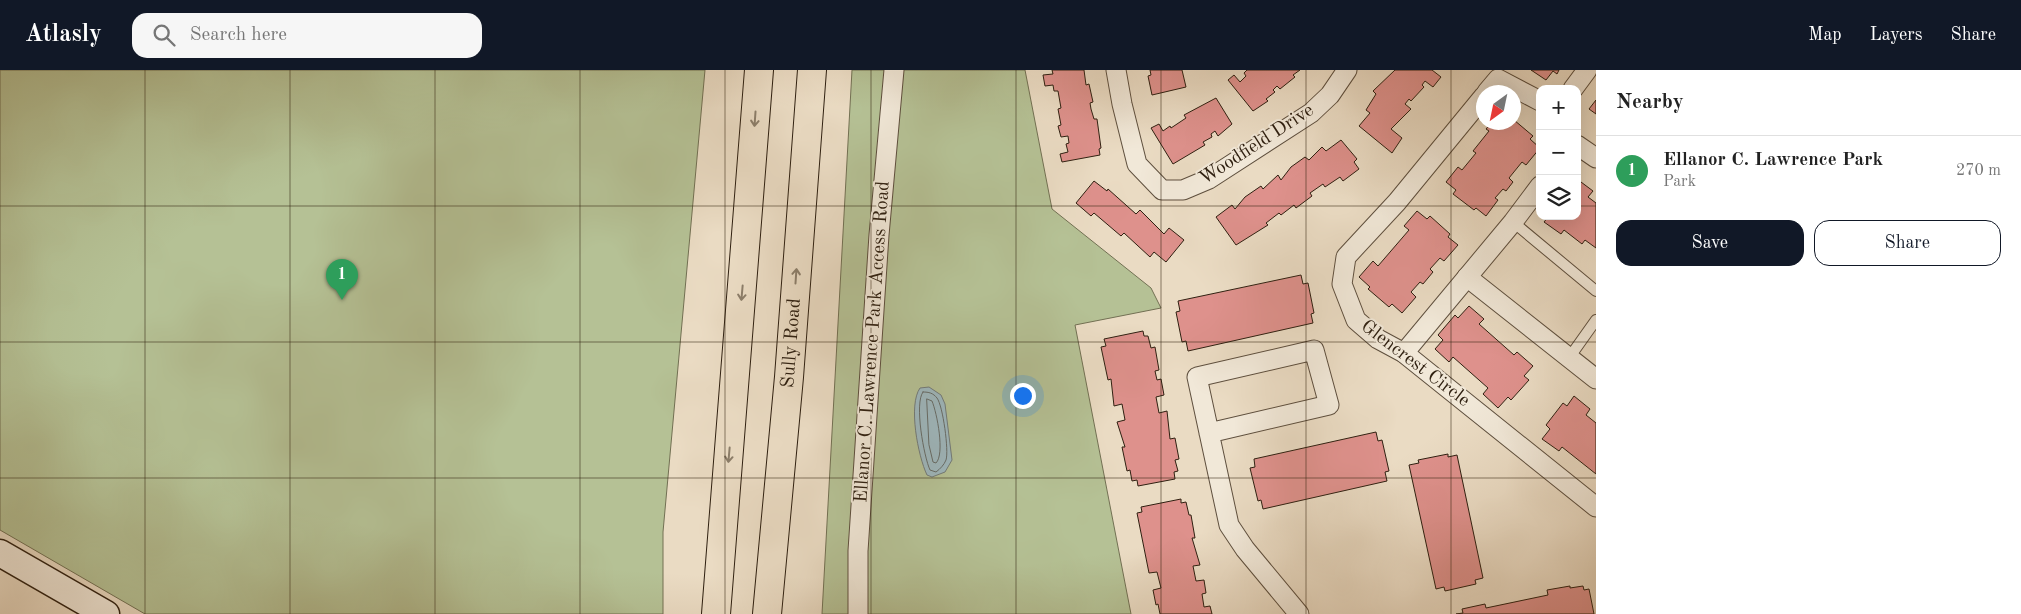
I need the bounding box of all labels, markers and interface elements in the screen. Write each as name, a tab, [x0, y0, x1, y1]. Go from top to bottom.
search box	[132, 13, 482, 58]
icon: search	[150, 21, 178, 49]
text: Atlasly	[25, 23, 102, 47]
text: Search here	[190, 26, 287, 45]
text: Map	[1808, 26, 1842, 44]
text: Layers	[1870, 26, 1922, 44]
text: Share	[1950, 26, 1996, 44]
north arrow	[1476, 85, 1521, 130]
map controls	[1536, 85, 1581, 220]
button: +	[1536, 85, 1581, 130]
text: Nearby	[1616, 92, 1684, 113]
street label: Woodfield Drive	[1196, 101, 1318, 189]
one-way arrow	[751, 110, 760, 126]
button: −	[1536, 130, 1581, 175]
text: Ellanor C. Lawrence Park	[1663, 151, 1883, 170]
text: 1	[1627, 163, 1637, 179]
text: 270 m	[1956, 163, 2001, 179]
text: Park	[1663, 174, 1696, 190]
button: layers	[1536, 175, 1581, 220]
street label: Ellanor C. Lawrence Park Access Road	[852, 180, 894, 504]
button: Save	[1616, 220, 1804, 266]
button: Share	[1814, 220, 2001, 266]
pin: 1	[326, 259, 358, 300]
one-way arrow	[792, 269, 801, 285]
one-way arrow	[737, 284, 747, 300]
street label: Sully Road	[779, 297, 804, 389]
street label: Glencrest Circle	[1357, 317, 1473, 411]
your location	[1010, 383, 1036, 409]
one-way arrow	[724, 446, 734, 462]

